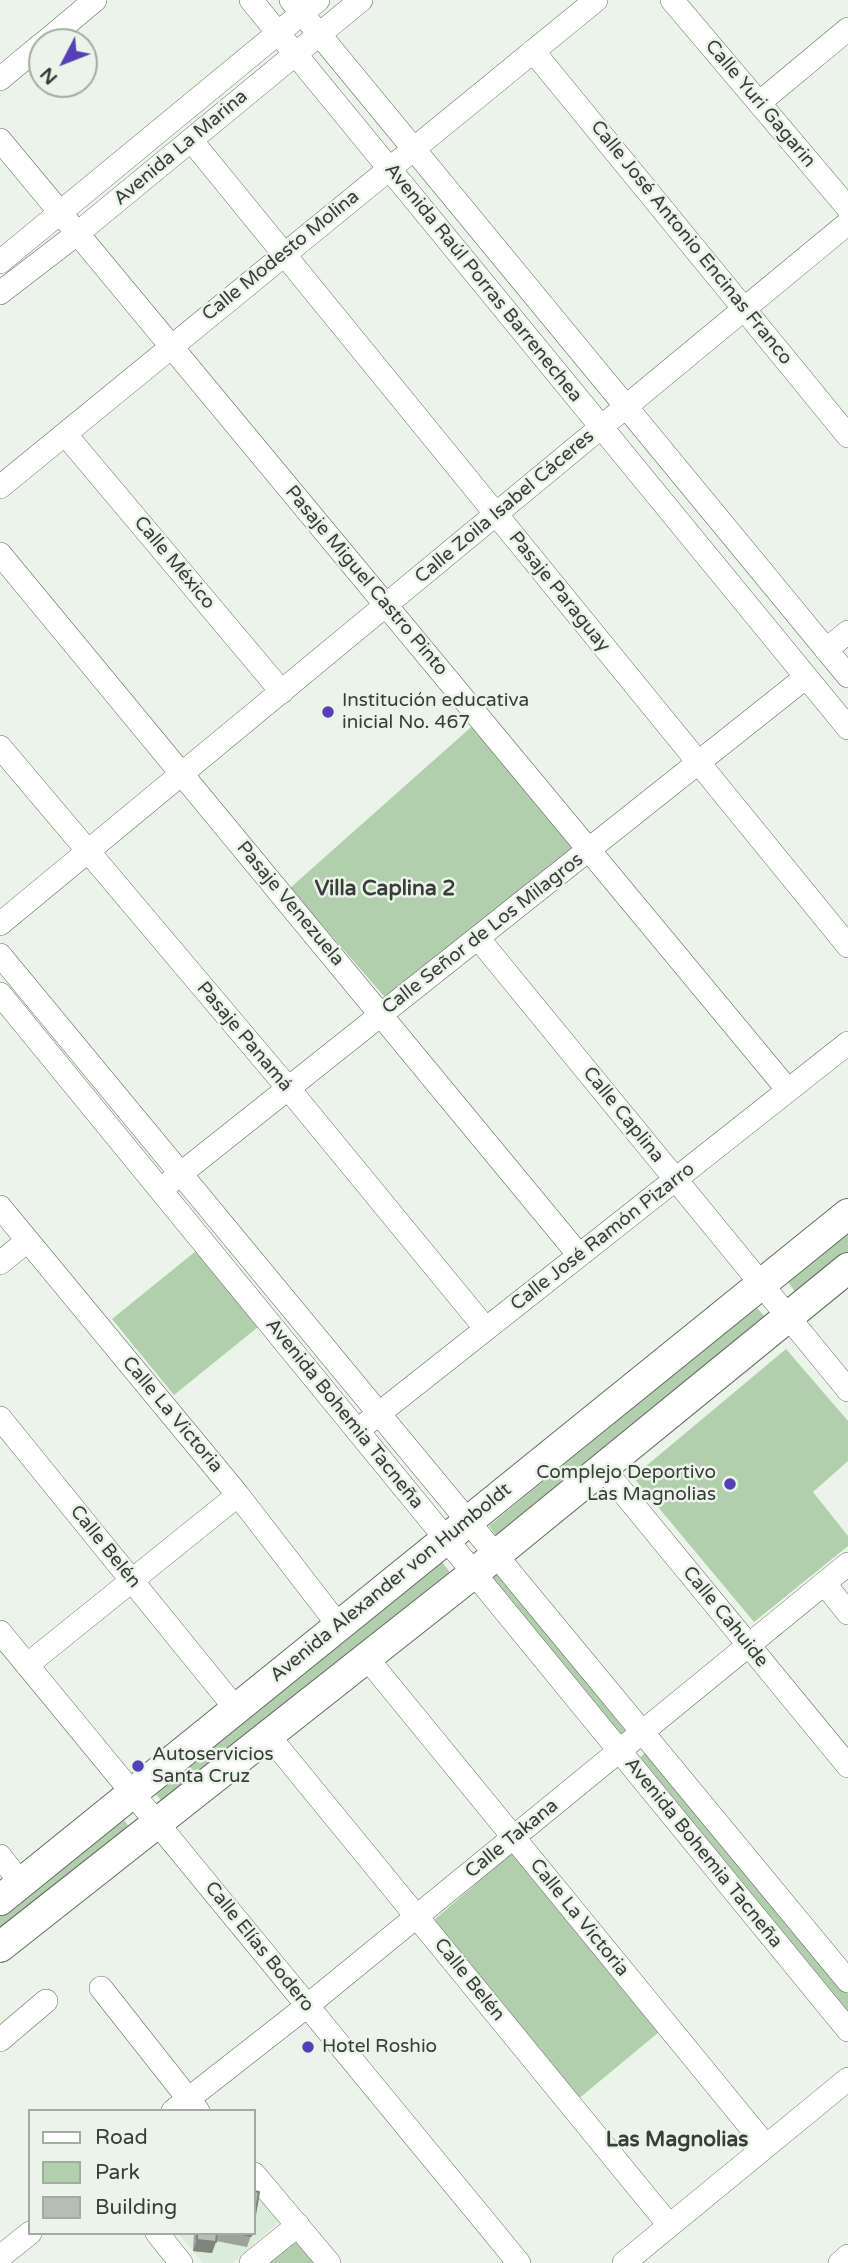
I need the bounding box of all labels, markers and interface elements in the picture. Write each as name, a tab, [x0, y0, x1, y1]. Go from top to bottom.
north arrow	[28, 28, 98, 98]
street label: Calle Yuri Gagarin	[700, 35, 820, 173]
text: N	[36, 63, 62, 89]
street label: Avenida La Marina	[109, 85, 253, 211]
street label: Calle José Antonio Encinas Franco	[585, 116, 797, 370]
street label: Avenida Raúl Porras Barrenechea	[379, 159, 587, 407]
street label: Calle Modesto Molina	[198, 186, 364, 326]
street label: Calle Zoila Isabel Cáceres	[411, 425, 599, 589]
street label: Pasaje Miguel Castro Pinto	[280, 481, 452, 681]
street label: Calle México	[129, 512, 219, 614]
street label: Pasaje Paraguay	[503, 527, 615, 657]
place label: Institución educativa inicial No. 467	[342, 690, 529, 734]
marker: Institución educativa inicial No. 467	[320, 704, 336, 720]
street label: Pasaje Venezuela	[231, 837, 349, 971]
street label: Calle Señor de Los Milagros	[378, 848, 588, 1020]
district label: Villa Caplina 2	[315, 876, 455, 902]
street label: Pasaje Panamá	[191, 977, 297, 1097]
street label: Calle Caplina	[577, 1063, 669, 1167]
street label: Calle José Ramón Pizarro	[506, 1158, 700, 1316]
street label: Avenida Bohemia Tacneña	[260, 1314, 428, 1514]
street label: Calle La Victoria	[117, 1352, 227, 1478]
place label: Complejo Deportivo Las Magnolias	[536, 1462, 716, 1506]
marker: Complejo Deportivo Las Magnolias	[722, 1476, 738, 1492]
street label: Avenida Alexander von Humboldt	[266, 1479, 516, 1687]
street label: Calle Belén	[65, 1501, 145, 1593]
street label: Calle Cahuide	[677, 1562, 773, 1672]
place label: Autoservicios Santa Cruz	[152, 1744, 274, 1788]
street label: Avenida Bohemia Tacneña	[619, 1753, 787, 1953]
marker: Autoservicios Santa Cruz	[130, 1758, 146, 1774]
street label: Calle Takana	[461, 1795, 563, 1883]
street label: Calle La Victoria	[525, 1855, 633, 1981]
street label: Calle Elías Bodero	[199, 1877, 319, 2017]
street label: Calle Belén	[429, 1934, 509, 2026]
place label: Hotel Roshio	[322, 2036, 437, 2058]
marker: Hotel Roshio	[300, 2039, 316, 2055]
legend	[28, 2109, 256, 2235]
text: Road	[95, 2125, 148, 2150]
district label: Las Magnolias	[606, 2127, 748, 2153]
text: Park	[95, 2160, 140, 2185]
text: Building	[95, 2195, 177, 2220]

